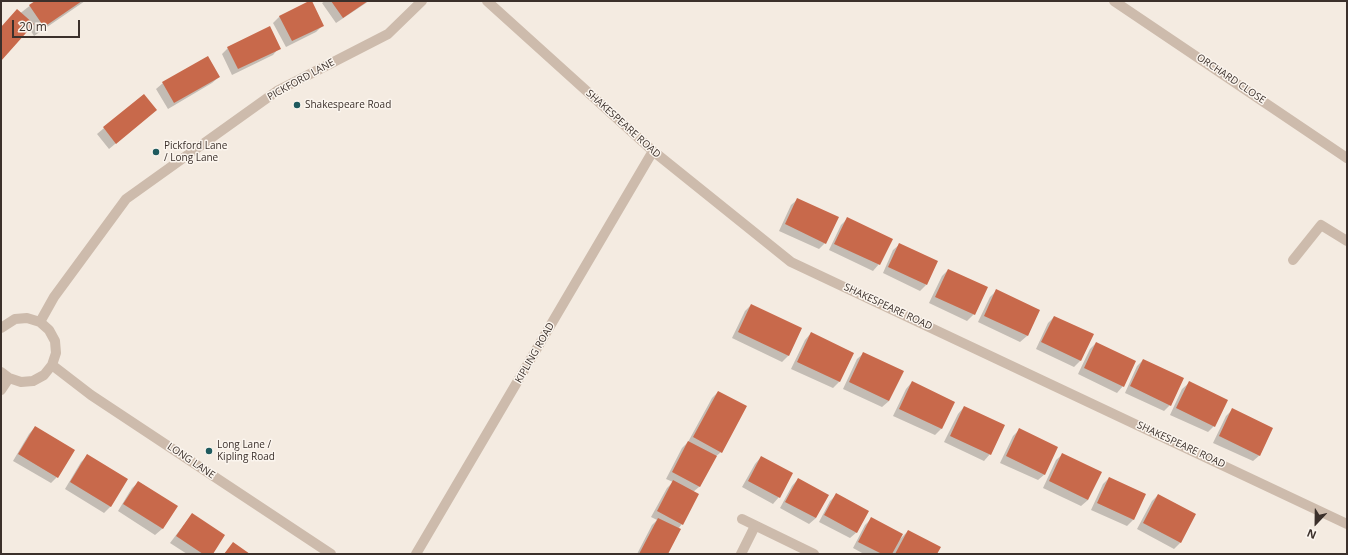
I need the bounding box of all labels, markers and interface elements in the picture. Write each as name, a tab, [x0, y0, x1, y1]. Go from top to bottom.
scale bar	[14, 12, 82, 38]
text: 20 m	[19, 18, 47, 35]
street label: ORCHARD CLOSE	[1194, 52, 1268, 106]
street label: PICKFORD LANE	[265, 57, 337, 103]
street label: SHAKESPEARE ROAD	[583, 87, 663, 161]
place label: Shakespeare Road	[305, 99, 391, 111]
marker: Shakespeare Road	[292, 100, 302, 110]
place label: Pickford Lane / Long Lane	[164, 140, 227, 164]
marker: Pickford Lane / Long Lane	[151, 147, 161, 157]
street label: SHAKESPEARE ROAD	[842, 281, 934, 333]
street label: KIPLING ROAD	[513, 321, 557, 385]
street label: SHAKESPEARE ROAD	[1135, 419, 1227, 471]
place label: Long Lane / Kipling Road	[217, 439, 275, 462]
street label: LONG LANE	[165, 441, 217, 481]
marker: Long Lane / Kipling Road	[204, 446, 214, 456]
north arrow	[1296, 503, 1336, 543]
text: N	[1304, 526, 1318, 543]

